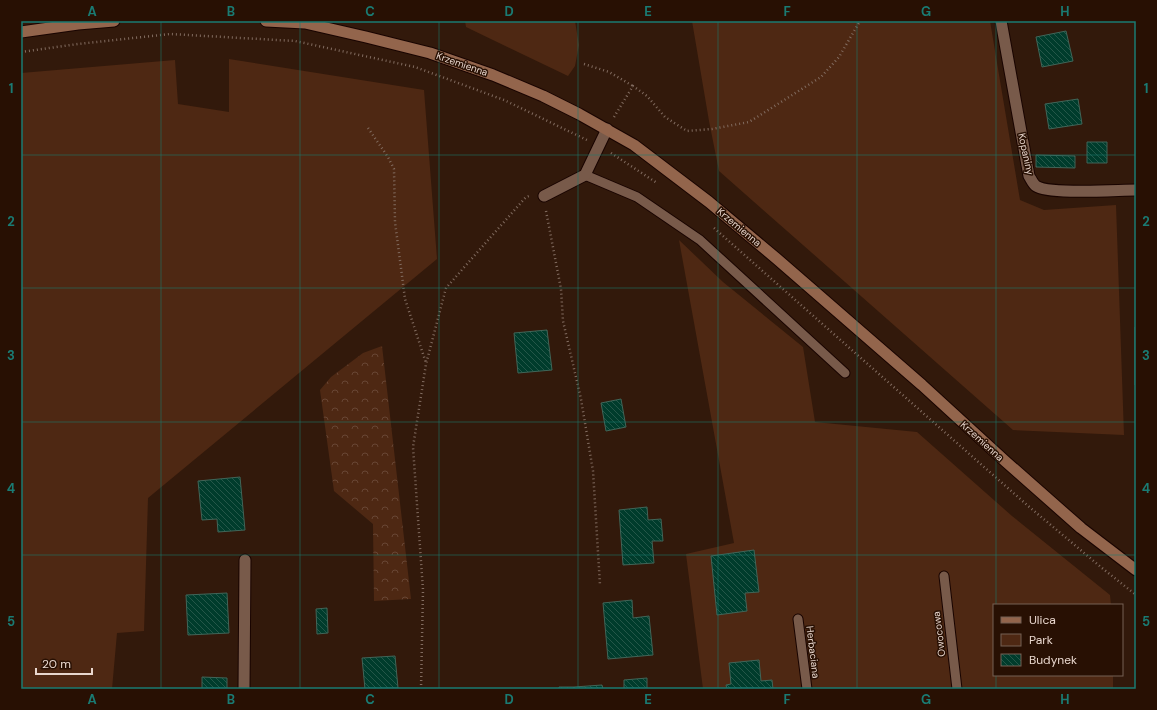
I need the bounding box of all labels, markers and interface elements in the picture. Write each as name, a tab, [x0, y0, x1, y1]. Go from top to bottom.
text: A	[87, 3, 97, 20]
text: B	[227, 3, 235, 20]
text: C	[365, 3, 375, 20]
text: D	[504, 3, 514, 20]
text: E	[644, 3, 652, 20]
text: F	[783, 3, 791, 20]
text: G	[921, 3, 931, 20]
text: H	[1060, 3, 1070, 20]
street label: Krzemienna	[434, 49, 490, 79]
text: 1	[9, 80, 13, 97]
text: 1	[1144, 80, 1148, 97]
street label: Kopaniny	[1015, 132, 1037, 177]
street label: Krzemienna	[714, 205, 764, 249]
text: 2	[7, 213, 15, 230]
text: 2	[1142, 213, 1150, 230]
text: 3	[7, 347, 15, 364]
text: 3	[1142, 347, 1150, 364]
street label: Krzemienna	[958, 418, 1006, 464]
text: 4	[7, 480, 15, 497]
text: 4	[1142, 480, 1150, 497]
legend	[993, 604, 1123, 676]
street label: Owocowa	[930, 611, 948, 657]
text: Ulica	[1029, 612, 1056, 628]
text: 5	[7, 613, 15, 630]
text: 5	[1142, 613, 1150, 630]
street label: Herbaciana	[803, 625, 823, 679]
text: Park	[1029, 632, 1053, 648]
scale bar	[36, 650, 92, 676]
text: Budynek	[1029, 652, 1077, 668]
text: 20 m	[42, 656, 71, 672]
text: A	[87, 691, 97, 708]
text: B	[227, 691, 235, 708]
text: C	[365, 691, 375, 708]
text: D	[504, 691, 514, 708]
text: E	[644, 691, 652, 708]
text: F	[783, 691, 791, 708]
text: G	[921, 691, 931, 708]
text: H	[1060, 691, 1070, 708]

